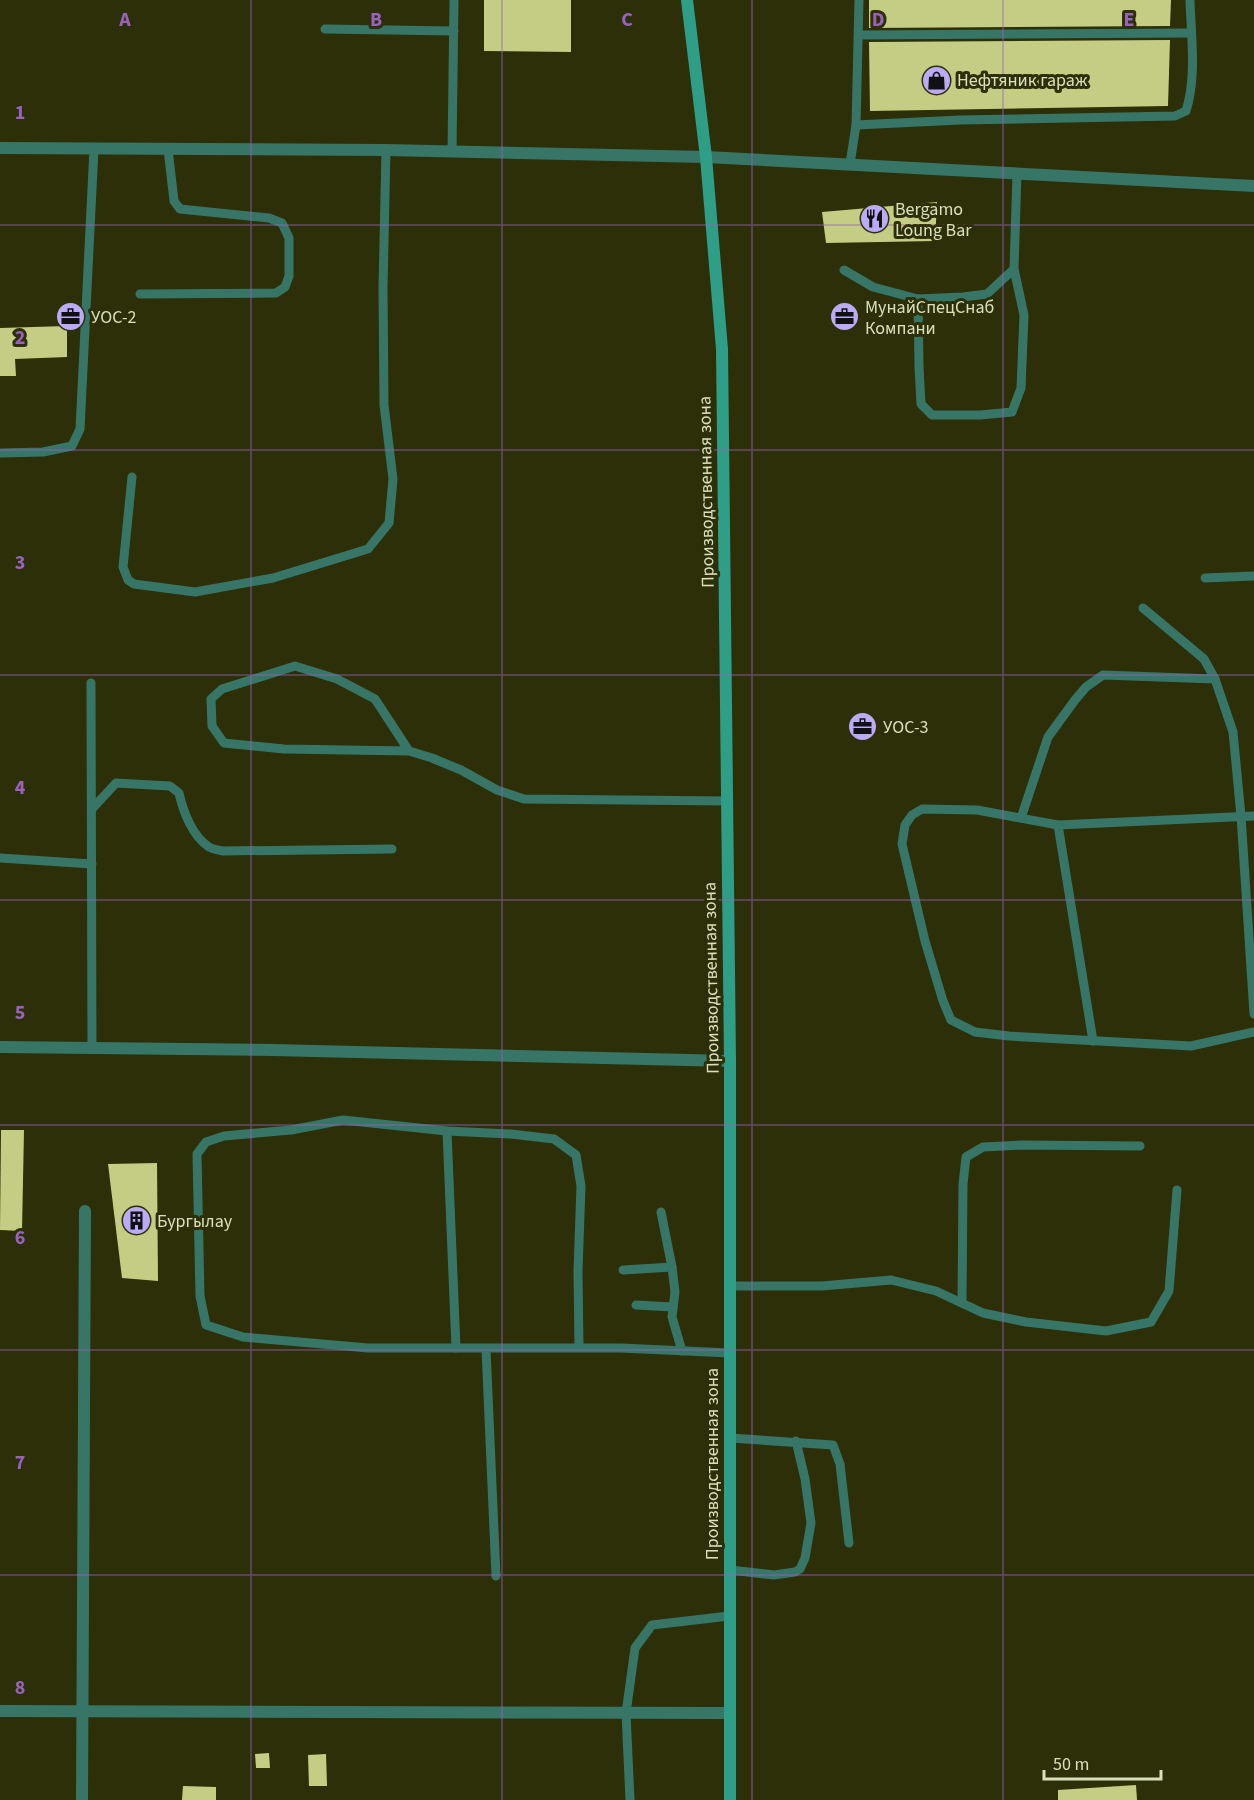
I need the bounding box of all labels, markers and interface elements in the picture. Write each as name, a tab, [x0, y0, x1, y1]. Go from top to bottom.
text: A	[118, 6, 131, 34]
text: B	[370, 6, 382, 34]
text: C	[621, 6, 633, 34]
text: D	[872, 6, 884, 34]
text: E	[1124, 6, 1134, 34]
shop icon: Нефтяник гараж	[920, 64, 952, 96]
place label: Нефтяник гараж	[957, 68, 1088, 93]
text: 1	[15, 99, 25, 127]
place label: Bergamo Loung Bar	[895, 197, 972, 243]
restaurant icon: Bergamo Loung Bar	[858, 203, 890, 235]
place label: МунайСпецСнаб Компани	[865, 295, 994, 341]
office icon: УОС-2	[54, 301, 86, 333]
office icon: МунайСпецСнаб Компани	[828, 301, 860, 333]
place label: УОС-2	[91, 305, 137, 330]
text: 2	[15, 324, 25, 352]
street label: Производственная зона	[692, 396, 721, 588]
text: 3	[15, 549, 25, 577]
office icon: УОС-3	[846, 711, 878, 743]
place label: УОС-3	[883, 715, 929, 740]
text: 4	[15, 774, 26, 802]
street label: Производственная зона	[697, 882, 726, 1074]
text: 5	[15, 999, 25, 1027]
building icon: Бургылау	[120, 1205, 152, 1237]
place label: Бургылау	[157, 1209, 233, 1234]
text: 6	[15, 1224, 25, 1252]
street label: Производственная зона	[700, 1368, 725, 1560]
text: 7	[15, 1449, 25, 1477]
text: 8	[15, 1674, 25, 1702]
scale bar	[1044, 1743, 1161, 1781]
text: 50 m	[1053, 1752, 1089, 1777]

